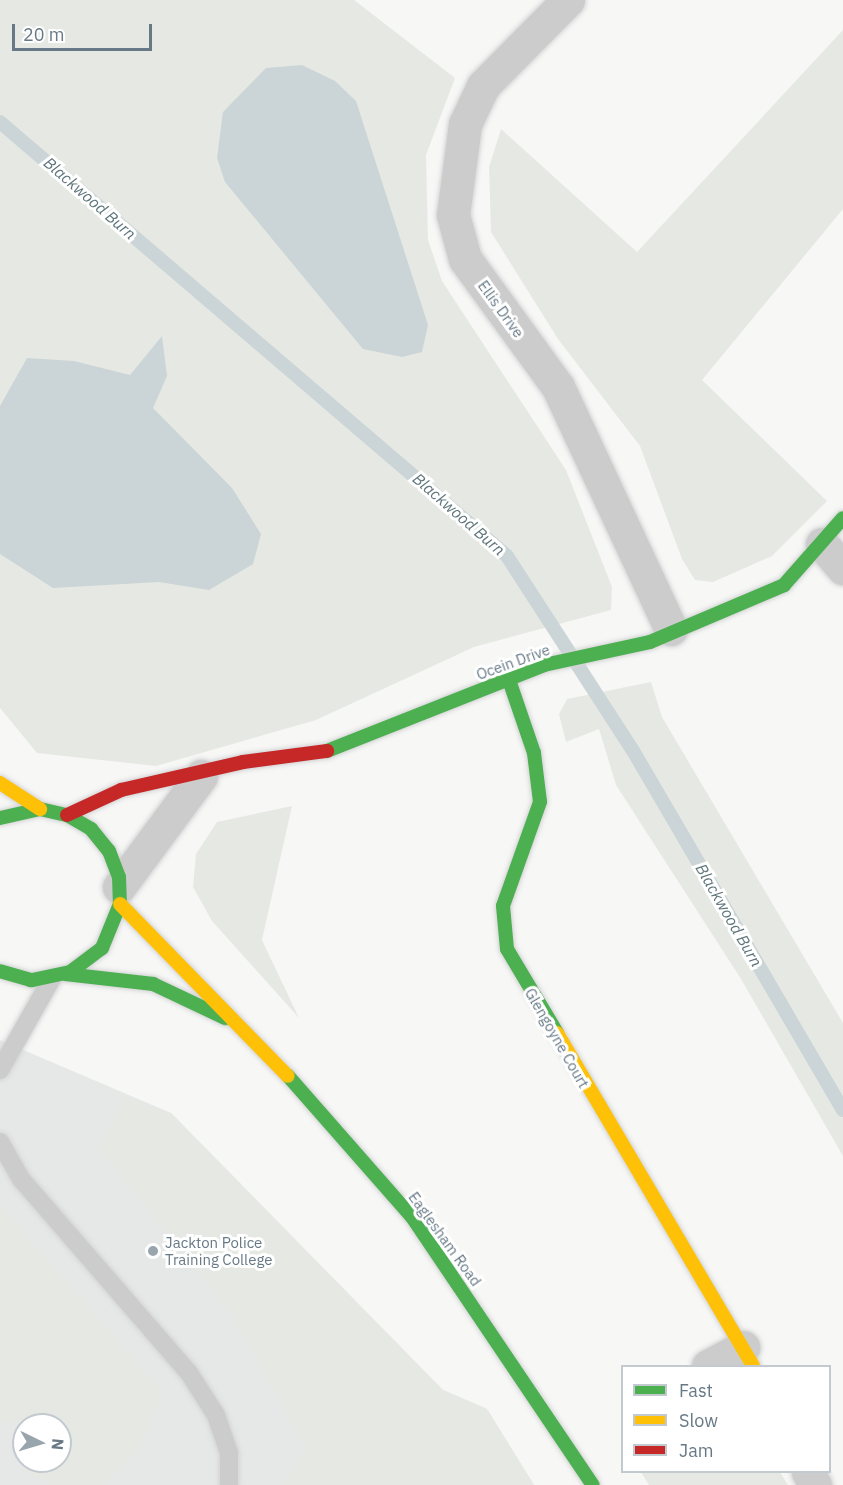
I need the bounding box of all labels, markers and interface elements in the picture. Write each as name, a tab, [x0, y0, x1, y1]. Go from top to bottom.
scale bar	[15, 12, 154, 50]
text: 20 m	[23, 23, 65, 46]
water label: Blackwood Burn	[40, 153, 140, 243]
street label: Ellis Drive	[474, 277, 528, 341]
water label: Blackwood Burn	[409, 469, 509, 559]
street label: Ocein Drive	[474, 640, 552, 684]
water label: Blackwood Burn	[692, 860, 766, 970]
street label: Glengoyne Court	[521, 985, 593, 1091]
street label: Eaglesham Road	[405, 1188, 485, 1290]
place label: Jackton Police Training College	[165, 1233, 272, 1268]
marker: Jackton Police Training College	[146, 1244, 160, 1258]
legend	[621, 1365, 831, 1473]
text: Fast	[679, 1379, 713, 1402]
text: Slow	[679, 1409, 718, 1432]
north arrow	[12, 1413, 72, 1473]
text: N	[47, 1438, 68, 1451]
text: Jam	[679, 1439, 714, 1462]

